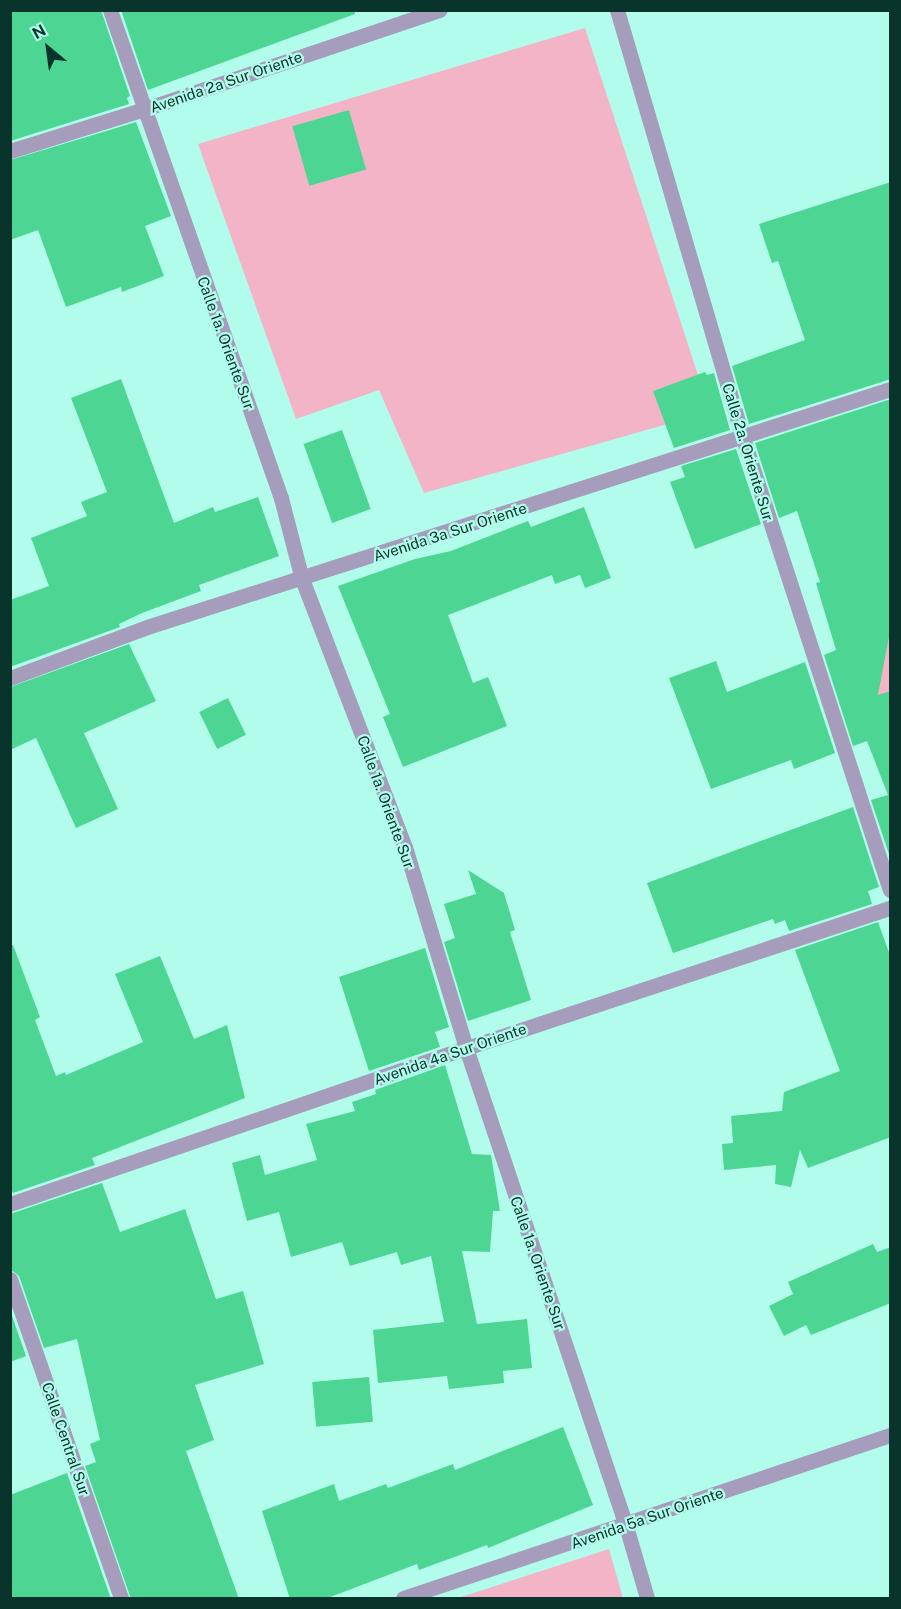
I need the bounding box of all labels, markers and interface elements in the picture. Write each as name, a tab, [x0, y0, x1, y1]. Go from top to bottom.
north arrow	[18, 18, 78, 78]
text: N	[29, 20, 49, 43]
street label: Avenida 2a Sur Oriente	[148, 48, 304, 116]
street label: Calle 1a. Oriente Sur	[194, 274, 258, 412]
street label: Calle 2a. Oriente Sur	[718, 381, 778, 523]
street label: Avenida 3a Sur Oriente	[371, 499, 529, 565]
street label: Calle 1a. Oriente Sur	[354, 733, 418, 871]
street label: Avenida 4a Sur Oriente	[371, 1019, 529, 1089]
street label: Calle 1a. Oriente Sur	[507, 1194, 569, 1332]
street label: Calle Central Sur	[38, 1380, 94, 1498]
street label: Avenida 5a Sur Oriente	[568, 1483, 726, 1553]

